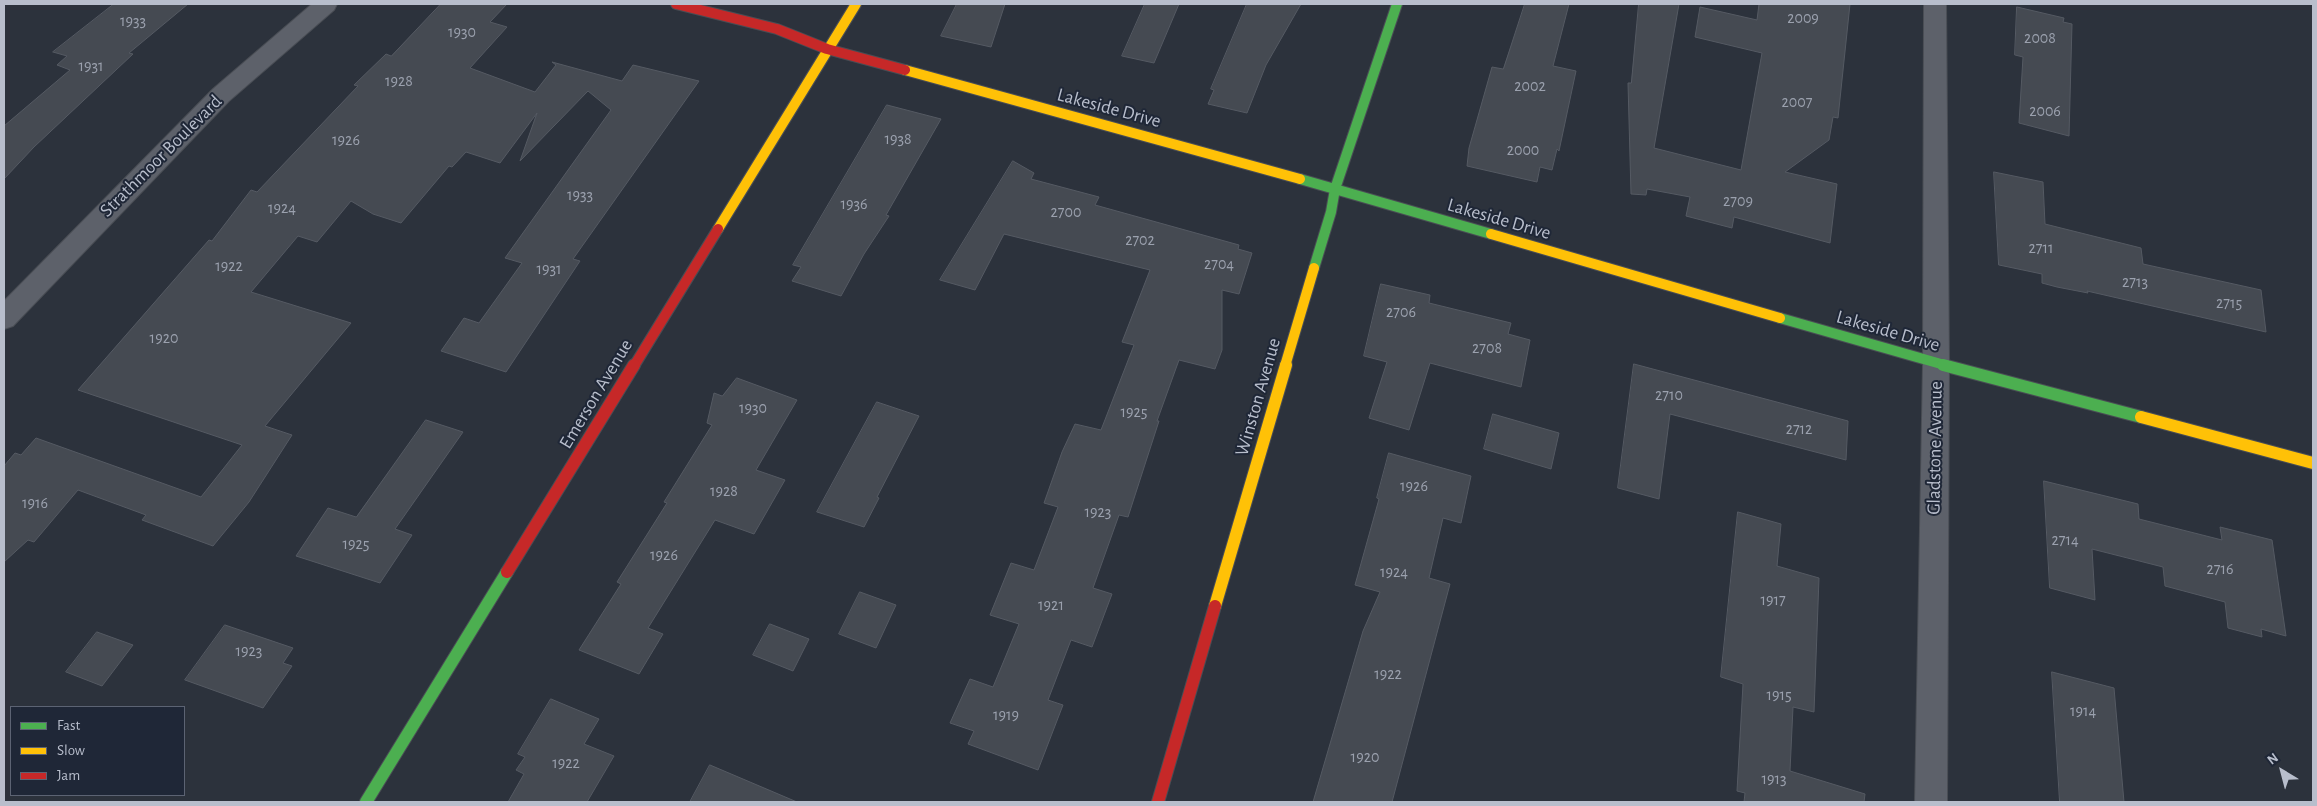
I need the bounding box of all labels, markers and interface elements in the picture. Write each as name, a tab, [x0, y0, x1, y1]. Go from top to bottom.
house number: 2009	[1787, 8, 1819, 28]
house number: 1933	[120, 11, 146, 31]
house number: 1930	[448, 22, 476, 42]
house number: 2008	[2024, 28, 2056, 48]
house number: 1931	[78, 56, 104, 76]
house number: 1928	[385, 71, 413, 91]
house number: 2002	[1514, 76, 1546, 96]
street label: Lakeside Drive	[1055, 83, 1163, 133]
street label: Strathmoor Boulevard	[95, 90, 227, 222]
house number: 2007	[1782, 92, 1812, 112]
house number: 2006	[2029, 101, 2061, 121]
house number: 1938	[884, 129, 912, 149]
house number: 1926	[332, 130, 360, 150]
house number: 2000	[1507, 140, 1539, 160]
house number: 1933	[567, 185, 593, 205]
house number: 2709	[1723, 191, 1753, 211]
street label: Lakeside Drive	[1445, 193, 1553, 245]
house number: 1936	[840, 194, 868, 214]
house number: 1924	[268, 198, 296, 218]
house number: 2700	[1051, 202, 1081, 222]
house number: 2702	[1125, 230, 1155, 250]
house number: 2711	[2029, 238, 2053, 258]
house number: 2704	[1204, 254, 1234, 274]
house number: 1922	[215, 256, 243, 276]
house number: 1931	[536, 259, 562, 279]
house number: 2713	[2122, 272, 2148, 292]
house number: 2715	[2216, 293, 2242, 313]
house number: 2706	[1386, 302, 1416, 322]
street label: Lakeside Drive	[1834, 305, 1942, 357]
house number: 1920	[150, 328, 178, 348]
street label: Emerson Avenue	[554, 335, 638, 453]
street label: Winston Avenue	[1230, 335, 1286, 459]
house number: 2708	[1472, 338, 1502, 358]
street label: Gladstone Avenue	[1922, 381, 1948, 515]
house number: 2710	[1655, 385, 1683, 405]
house number: 1930	[739, 398, 767, 418]
house number: 1925	[1121, 402, 1147, 422]
house number: 2712	[1786, 419, 1812, 439]
house number: 1926	[1400, 476, 1428, 496]
house number: 1928	[710, 481, 738, 501]
house number: 1916	[22, 493, 48, 513]
house number: 1923	[1085, 502, 1111, 522]
house number: 2714	[2051, 530, 2079, 550]
house number: 1925	[343, 534, 369, 554]
house number: 1926	[650, 545, 678, 565]
house number: 2716	[2207, 559, 2233, 579]
house number: 1924	[1380, 562, 1408, 582]
house number: 1917	[1760, 590, 1786, 610]
house number: 1921	[1038, 595, 1064, 615]
house number: 1923	[236, 641, 262, 661]
house number: 1922	[1374, 664, 1402, 684]
house number: 1915	[1766, 685, 1792, 705]
house number: 1914	[2070, 701, 2096, 721]
house number: 1919	[993, 705, 1019, 725]
legend	[10, 706, 185, 796]
text: Fast	[57, 718, 80, 733]
text: Slow	[57, 743, 85, 758]
north arrow	[2257, 746, 2307, 796]
house number: 1920	[1351, 747, 1379, 767]
text: N	[2265, 751, 2281, 768]
house number: 1922	[552, 753, 580, 773]
text: Jam	[57, 768, 80, 783]
house number: 1913	[1761, 769, 1787, 789]

